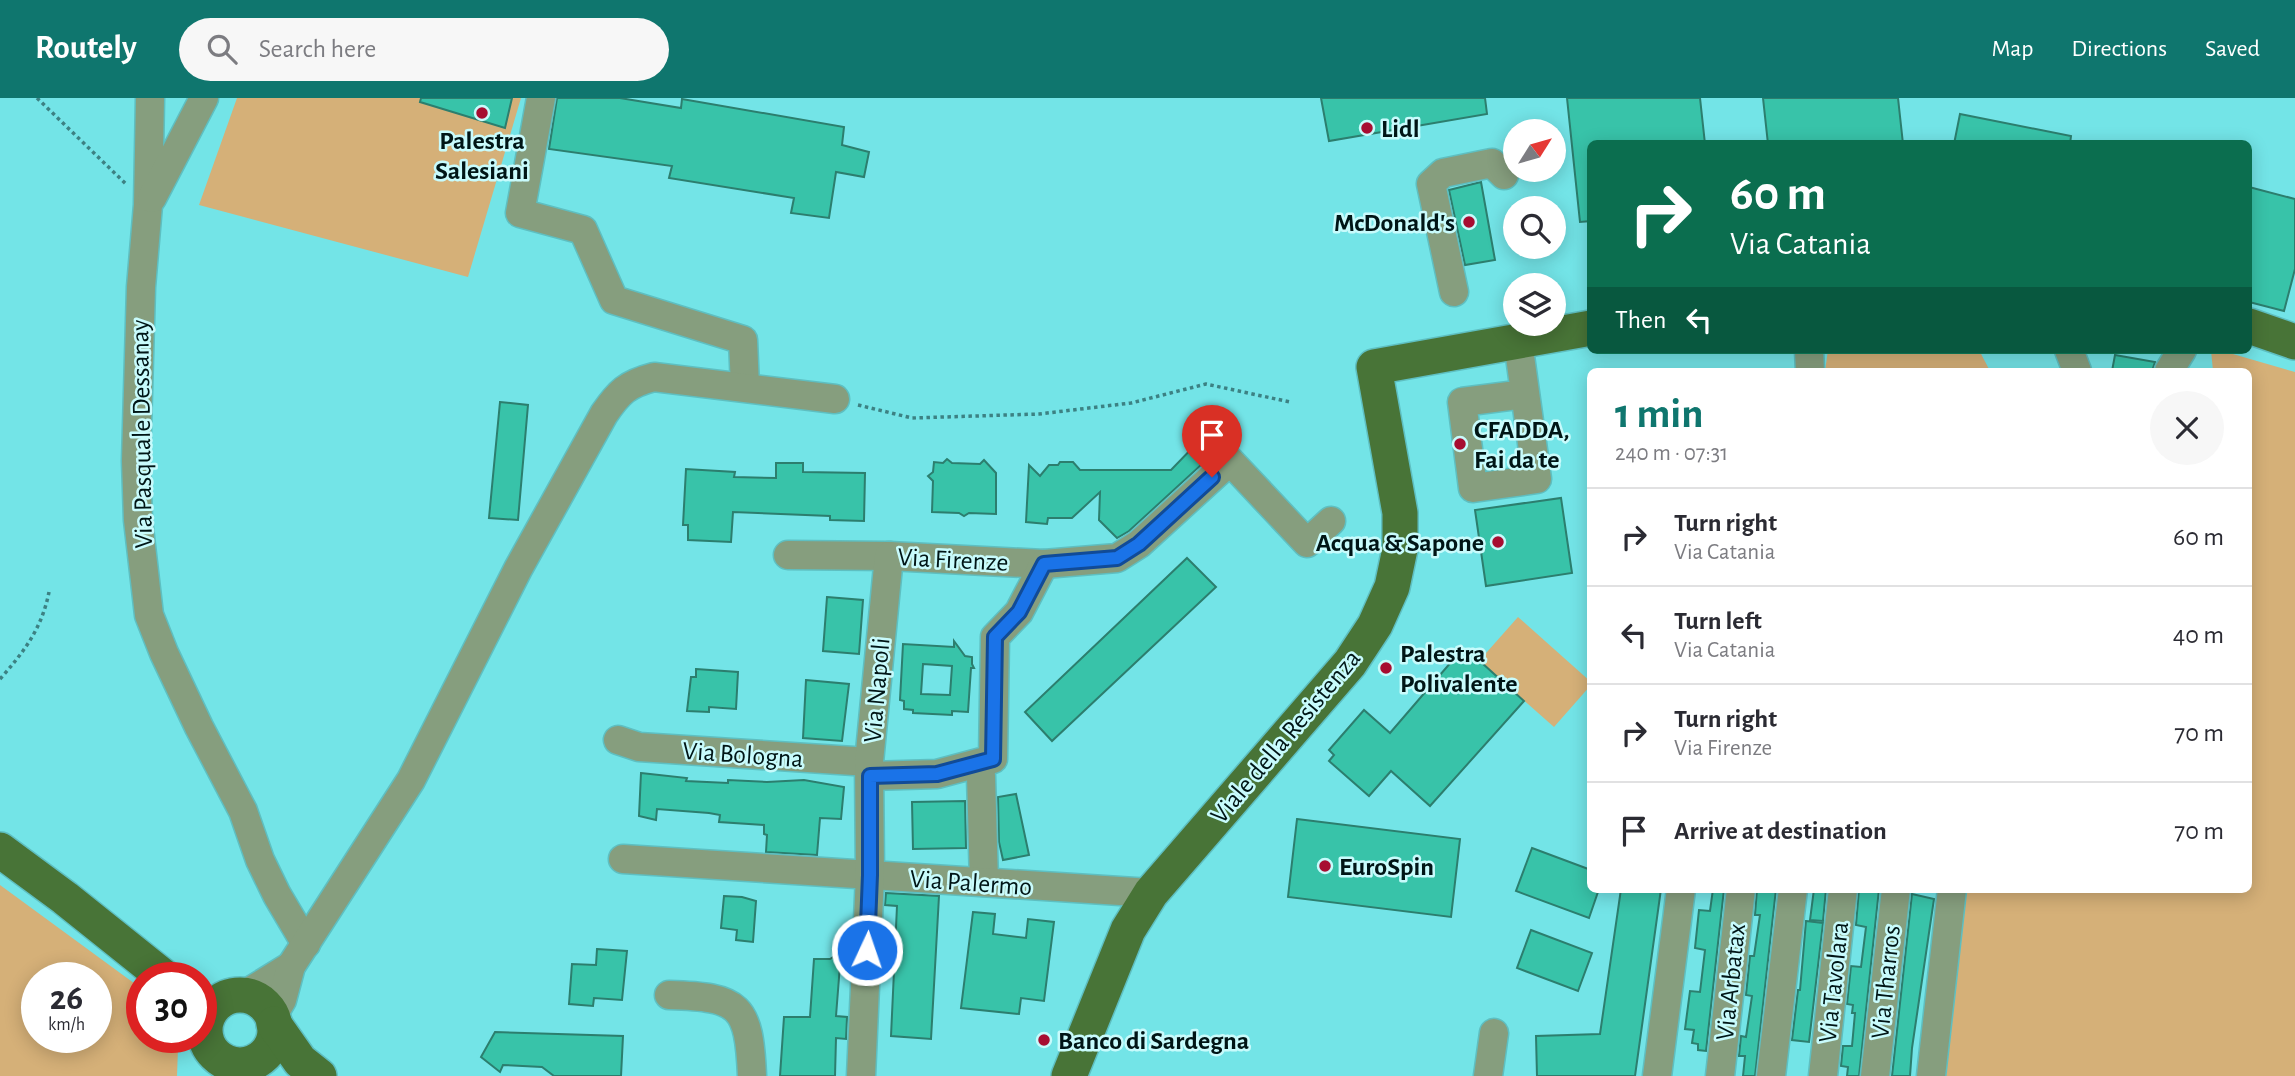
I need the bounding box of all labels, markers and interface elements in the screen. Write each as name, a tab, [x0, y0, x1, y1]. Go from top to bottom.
search box	[179, 18, 669, 81]
icon: search	[203, 30, 241, 68]
text: Routely	[35, 32, 137, 65]
text: Search here	[259, 36, 376, 62]
text: Map	[1991, 37, 2033, 61]
text: Directions	[2071, 37, 2167, 61]
text: Saved	[2205, 37, 2260, 61]
marker: Palestra Salesiani	[474, 105, 490, 121]
place label: Lidl	[1381, 116, 1420, 142]
north arrow	[1503, 119, 1566, 182]
map controls	[1503, 119, 1566, 336]
marker: Lidl	[1359, 120, 1375, 136]
place label: Palestra Salesiani	[435, 128, 529, 184]
icon: right	[1615, 168, 1706, 259]
text: 60 m	[1730, 170, 1826, 219]
button: search	[1503, 196, 1566, 259]
place label: McDonald's	[1334, 210, 1455, 236]
marker: McDonald's	[1461, 214, 1477, 230]
text: Via Catania	[1730, 228, 1871, 260]
button: layers	[1503, 273, 1566, 336]
icon: left	[1680, 301, 1718, 339]
text: Then	[1615, 307, 1666, 333]
street label: Via Pasquale Dessanay	[127, 319, 157, 549]
button: close	[2150, 391, 2224, 465]
text: 1 min	[1615, 393, 1704, 435]
pin	[1182, 405, 1242, 477]
icon: arrive	[1193, 416, 1231, 454]
place label: CFADDA, Fai da te	[1474, 417, 1569, 473]
marker: CFADDA, Fai da te	[1452, 436, 1468, 452]
text: 240 m · 07:31	[1615, 442, 1728, 465]
text: Turn right	[1674, 510, 1777, 536]
icon: right	[1615, 518, 1653, 556]
text: 60 m	[2173, 524, 2224, 550]
place label: Acqua & Sapone	[1316, 530, 1484, 556]
marker: Acqua & Sapone	[1490, 534, 1506, 550]
text: Via Catania	[1674, 541, 1775, 564]
street label: Via Firenze	[897, 544, 1009, 576]
text: Turn left	[1674, 608, 1762, 634]
icon: left	[1615, 616, 1653, 654]
text: 40 m	[2173, 622, 2224, 648]
street label: Via Napoli	[859, 637, 895, 744]
text: Via Catania	[1674, 639, 1775, 662]
place label: Palestra Polivalente	[1400, 641, 1518, 697]
street label: Viale della Resistenza	[1206, 645, 1366, 828]
marker: Palestra Polivalente	[1378, 660, 1394, 676]
text: Turn right	[1674, 706, 1777, 732]
icon: right	[1615, 714, 1653, 752]
text: 70 m	[2174, 720, 2224, 746]
text: Via Firenze	[1674, 737, 1772, 760]
street label: Via Bologna	[682, 738, 804, 772]
icon: arrive	[1615, 812, 1653, 850]
text: Arrive at destination	[1674, 818, 1887, 844]
text: 70 m	[2174, 818, 2224, 844]
place label: EuroSpin	[1339, 854, 1434, 880]
marker: EuroSpin	[1317, 858, 1333, 874]
street label: Via Palermo	[909, 866, 1033, 900]
position arrow	[830, 913, 904, 987]
street label: Via Tavolara	[1815, 920, 1853, 1044]
street label: Via Arbatax	[1712, 922, 1750, 1042]
street label: Via Tharros	[1867, 924, 1905, 1040]
speed limit sign: 30	[126, 962, 217, 1053]
text: 26	[50, 981, 83, 1016]
text: km/h	[48, 1016, 85, 1034]
place label: Banco di Sardegna	[1058, 1028, 1249, 1054]
marker: Banco di Sardegna	[1036, 1032, 1052, 1048]

